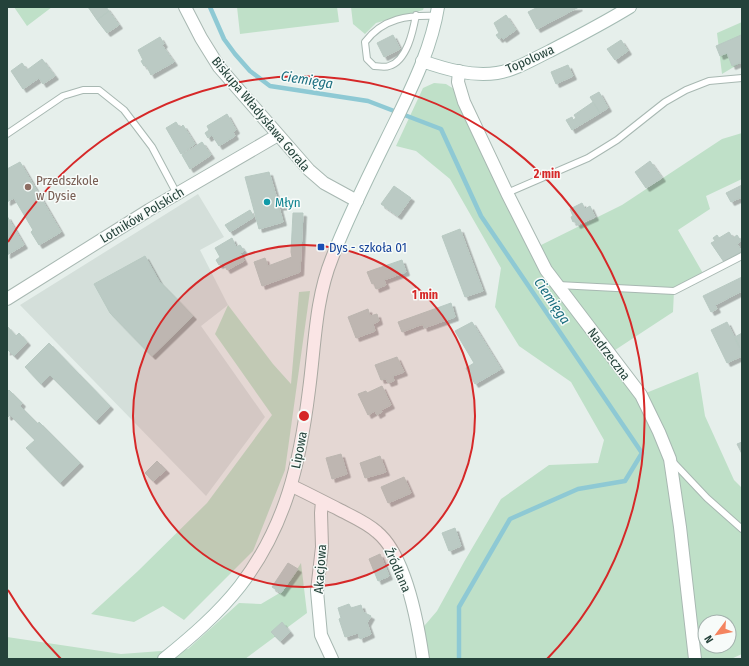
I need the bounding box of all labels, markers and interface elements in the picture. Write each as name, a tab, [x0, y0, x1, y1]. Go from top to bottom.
street label: Topolowa	[504, 42, 556, 76]
street label: Biskupa Władysława Gorala	[209, 54, 313, 174]
water label: Ciemięga	[280, 67, 334, 93]
text: 2 min	[533, 167, 560, 181]
place label: Przedszkole w Dysie	[36, 173, 99, 203]
marker: Przedszkole w Dysie	[23, 182, 33, 192]
street label: Lotników Polskich	[97, 184, 187, 246]
place label: Młyn	[275, 195, 301, 210]
marker: Młyn	[262, 197, 272, 207]
place label: Dys - szkoła 01	[329, 240, 407, 255]
marker: Dys - szkoła 01	[316, 242, 326, 252]
water label: Ciemięga	[530, 274, 574, 328]
text: 1 min	[412, 288, 438, 302]
street label: Nadrzeczna	[585, 325, 633, 383]
centre of rings	[297, 409, 311, 423]
street label: Lipowa	[288, 430, 310, 470]
street label: Akacjowa	[311, 544, 329, 594]
street label: Źródlana	[382, 546, 414, 594]
north arrow	[697, 614, 737, 654]
text: N	[702, 633, 716, 645]

